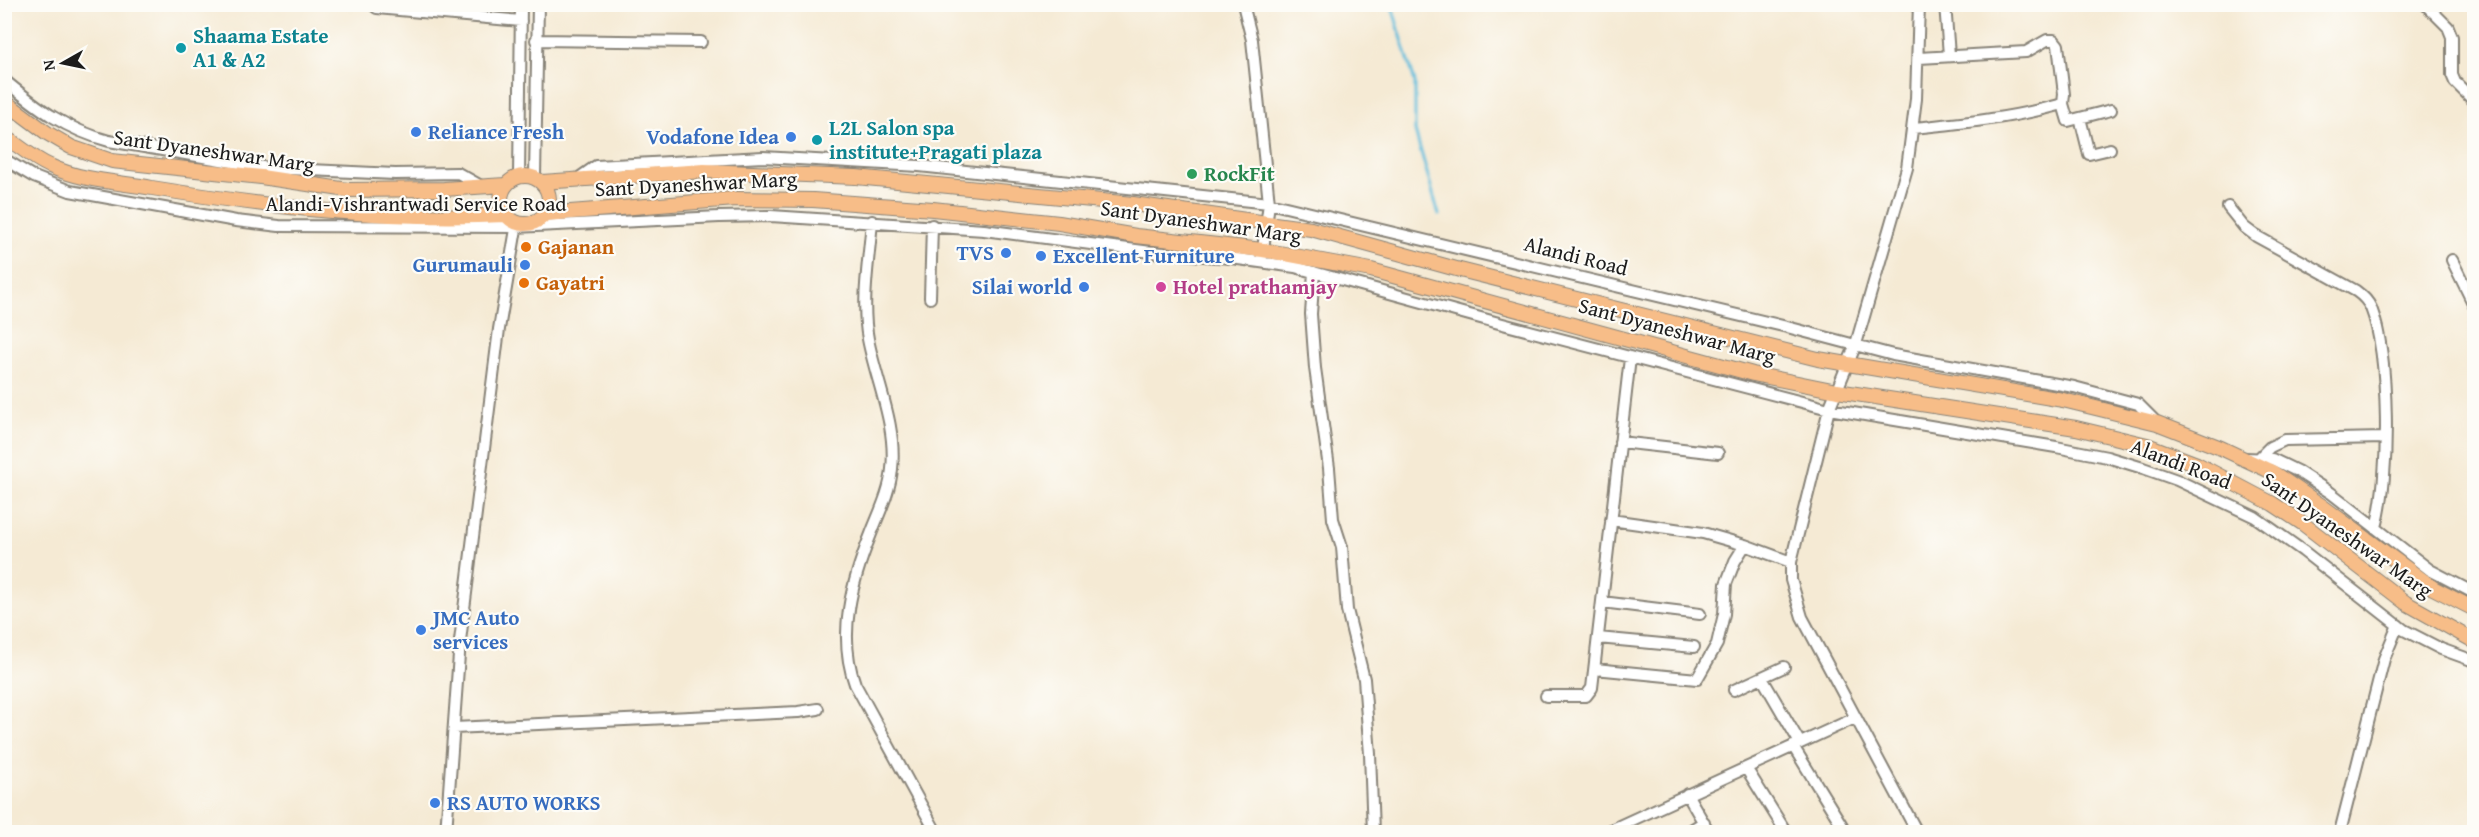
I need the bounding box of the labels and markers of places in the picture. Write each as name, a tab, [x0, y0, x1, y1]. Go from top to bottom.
place label: Shaama Estate A1 & A2	[193, 20, 329, 75]
marker: Shaama Estate A1 & A2	[174, 41, 188, 55]
place label: L2L Salon spa institute+Pragati plaza	[829, 112, 1042, 167]
place label: Reliance Fresh	[428, 116, 565, 147]
place label: Vodafone Idea	[646, 121, 779, 152]
marker: Reliance Fresh	[409, 125, 423, 139]
marker: Vodafone Idea	[784, 130, 798, 144]
marker: L2L Salon spa institute+Pragati plaza	[810, 133, 824, 147]
place label: RockFit	[1204, 158, 1275, 189]
marker: RockFit	[1185, 167, 1199, 181]
place label: Gajanan	[538, 231, 615, 262]
place label: TVS	[957, 237, 994, 268]
marker: Gajanan	[519, 240, 533, 254]
place label: Excellent Furniture	[1053, 240, 1235, 271]
marker: TVS	[999, 246, 1013, 260]
place label: Gurumauli	[413, 249, 513, 280]
marker: Excellent Furniture	[1034, 249, 1048, 263]
marker: Gurumauli	[518, 258, 532, 272]
place label: Gayatri	[536, 267, 605, 298]
place label: Silai world	[972, 271, 1072, 302]
place label: Hotel prathamjay	[1173, 271, 1337, 302]
marker: Gayatri	[517, 276, 531, 290]
marker: Silai world	[1077, 280, 1091, 294]
marker: Hotel prathamjay	[1154, 280, 1168, 294]
place label: JMC Auto services	[430, 602, 519, 657]
marker: JMC Auto services	[414, 623, 428, 637]
place label: RS AUTO WORKS	[447, 787, 601, 818]
marker: RS AUTO WORKS	[428, 796, 442, 810]

